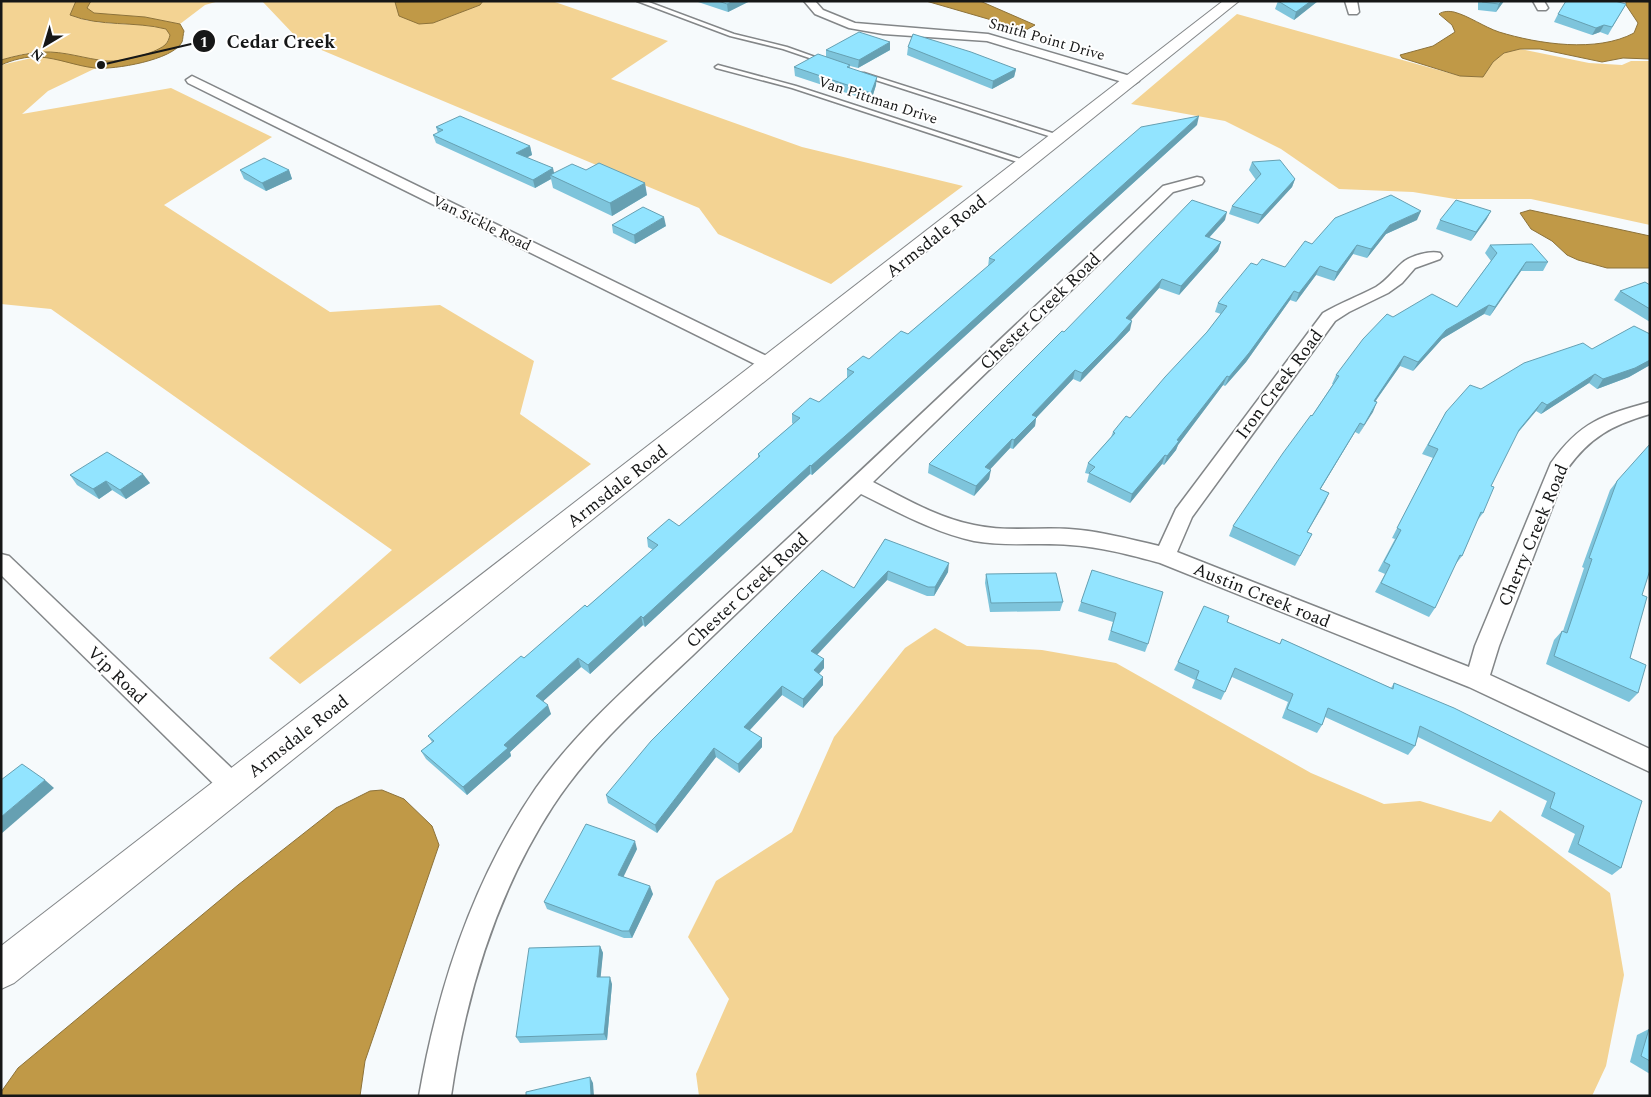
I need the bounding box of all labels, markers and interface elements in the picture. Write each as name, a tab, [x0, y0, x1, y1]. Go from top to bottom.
street label: Smith Point Drive	[986, 12, 1108, 67]
north arrow	[20, 20, 70, 70]
callout: Cedar Creek	[192, 24, 346, 58]
text: Cedar Creek	[227, 28, 336, 57]
text: 1	[200, 31, 208, 54]
text: N	[26, 43, 48, 67]
street label: Van Pittman Drive	[815, 70, 941, 131]
street label: Armsdale Road	[880, 188, 993, 285]
street label: Van Sickle Road	[428, 190, 535, 257]
street label: Chester Creek Road	[974, 246, 1107, 376]
street label: Iron Creek Road	[1229, 324, 1330, 445]
street label: Armsdale Road	[561, 438, 674, 535]
street label: Cherry Creek Road	[1491, 460, 1576, 611]
street label: Chester Creek Road	[680, 526, 815, 655]
street label: Austin Creek road	[1189, 556, 1334, 635]
street label: Vip Road	[81, 640, 153, 711]
street label: Armsdale Road	[242, 688, 355, 785]

